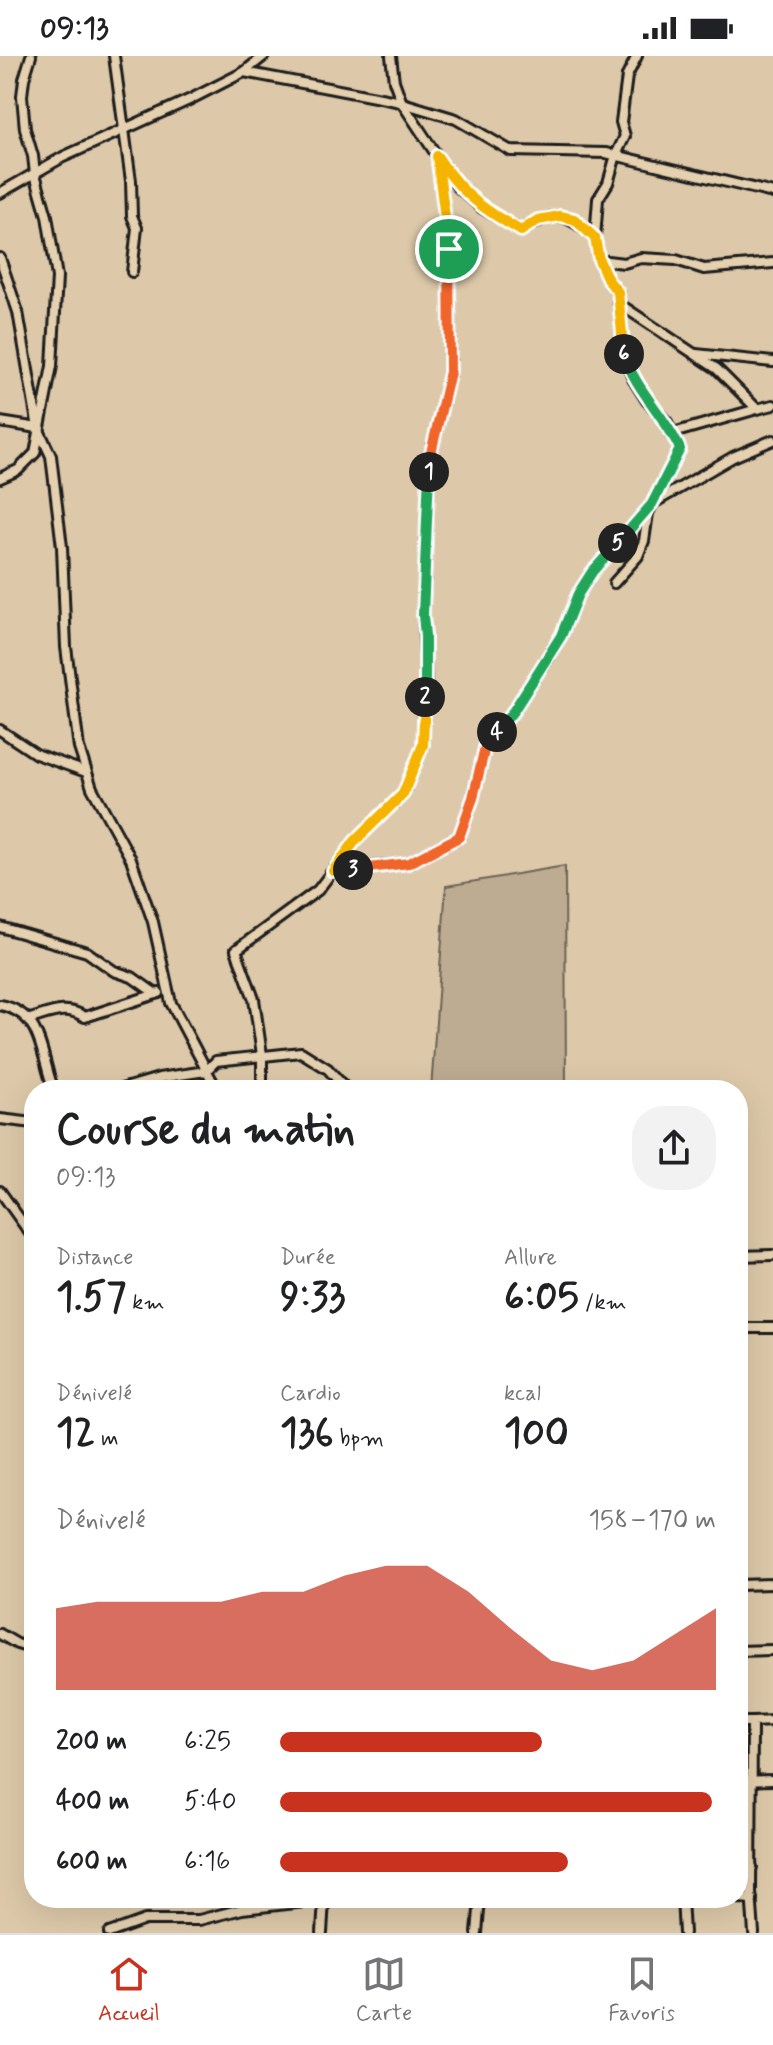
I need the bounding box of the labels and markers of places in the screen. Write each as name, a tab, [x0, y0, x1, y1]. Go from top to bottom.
pin	[415, 215, 483, 283]
pin: 6	[604, 334, 644, 374]
pin: 1	[409, 452, 449, 492]
pin: 5	[598, 523, 638, 563]
pin: 2	[405, 677, 445, 717]
pin: 4	[477, 712, 517, 752]
pin: 3	[333, 850, 373, 890]

